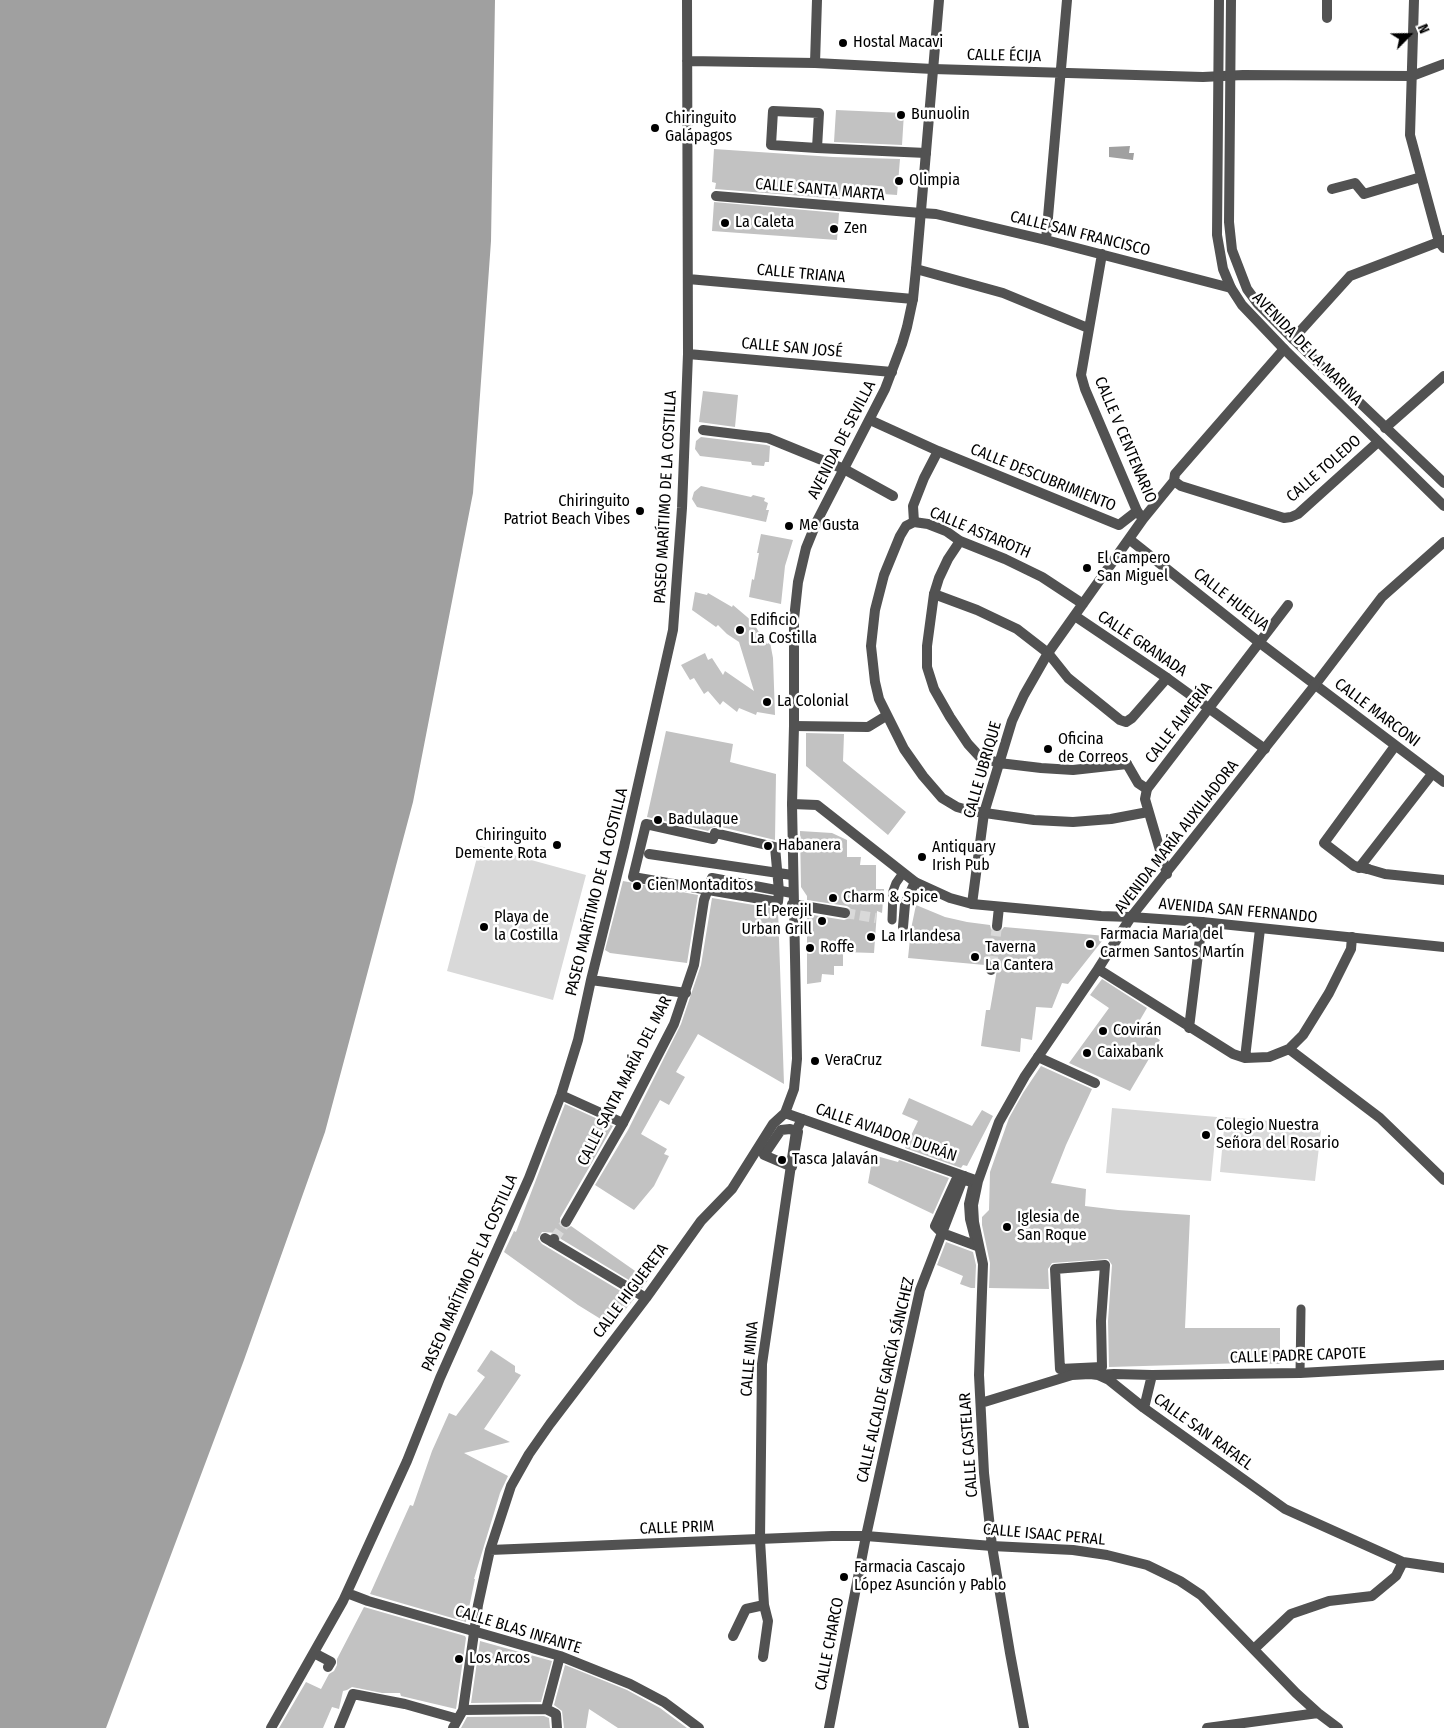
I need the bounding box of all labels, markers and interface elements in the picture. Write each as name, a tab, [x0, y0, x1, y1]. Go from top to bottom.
north arrow	[1384, 10, 1434, 60]
text: N	[1414, 22, 1433, 36]
place label: Hostal Macavi	[853, 33, 943, 53]
marker: Hostal Macavi	[837, 37, 849, 49]
street label: CALLE ÉCIJA	[967, 46, 1041, 66]
place label: Bunuolin	[911, 105, 970, 125]
place label: Chiringuito Galápagos	[665, 109, 737, 147]
marker: Bunuolin	[895, 109, 907, 121]
marker: Chiringuito Galápagos	[649, 122, 661, 134]
place label: Olimpia	[909, 171, 960, 191]
street label: CALLE SANTA MARTA	[754, 175, 886, 205]
marker: Olimpia	[893, 175, 905, 187]
street label: CALLE SAN FRANCISCO	[1008, 207, 1152, 261]
place label: La Caleta	[735, 213, 794, 233]
marker: La Caleta	[719, 217, 731, 229]
place label: Zen	[844, 219, 868, 239]
marker: Zen	[828, 223, 840, 235]
street label: CALLE TRIANA	[756, 261, 846, 287]
street label: AVENIDA DE LA MARINA	[1248, 288, 1366, 410]
street label: CALLE SAN JOSÉ	[741, 334, 843, 362]
street label: CALLE V CENTENARIO	[1090, 374, 1160, 506]
street label: AVENIDA DE SEVILLA	[804, 378, 880, 502]
street label: PASEO MARÍTIMO DE LA COSTILLA	[651, 390, 681, 604]
street label: CALLE TOLEDO	[1283, 431, 1365, 507]
street label: CALLE DESCUBRIMIENTO	[967, 440, 1119, 516]
place label: Chiringuito Patriot Beach Vibes	[504, 492, 630, 530]
street label: CALLE ASTAROTH	[926, 503, 1034, 563]
marker: Chiringuito Patriot Beach Vibes	[634, 505, 646, 517]
place label: Me Gusta	[799, 516, 859, 536]
marker: Me Gusta	[783, 520, 795, 532]
place label: El Campero San Miguel	[1097, 549, 1170, 587]
marker: El Campero San Miguel	[1081, 562, 1093, 574]
street label: CALLE HUELVA	[1189, 564, 1273, 636]
street label: CALLE GRANADA	[1094, 607, 1190, 681]
place label: Edificio La Costilla	[750, 611, 817, 649]
marker: Edificio La Costilla	[734, 624, 746, 636]
street label: CALLE MARCONI	[1330, 675, 1424, 751]
street label: CALLE ALMERÍA	[1141, 679, 1217, 767]
place label: La Colonial	[777, 692, 849, 712]
marker: La Colonial	[761, 696, 773, 708]
street label: CALLE UBRIQUE	[960, 719, 1006, 821]
place label: Oficina de Correos	[1058, 730, 1128, 768]
marker: Oficina de Correos	[1042, 743, 1054, 755]
street label: AVENIDA MARÍA AUXILIADORA	[1111, 756, 1243, 918]
street label: PASEO MARÍTIMO DE LA COSTILLA	[562, 786, 632, 998]
place label: Badulaque	[668, 810, 738, 830]
marker: Badulaque	[652, 814, 664, 826]
place label: Chiringuito Demente Rota	[455, 826, 547, 864]
place label: Habanera	[778, 836, 841, 856]
place label: Antiquary Irish Pub	[932, 838, 996, 876]
marker: Chiringuito Demente Rota	[551, 839, 563, 851]
marker: Habanera	[762, 840, 774, 852]
marker: Antiquary Irish Pub	[916, 851, 928, 863]
place label: Cien Montaditos	[647, 876, 753, 896]
marker: Cien Montaditos	[631, 880, 643, 892]
place label: Charm & Spice	[843, 888, 938, 908]
marker: Charm & Spice	[827, 892, 839, 904]
street label: AVENIDA SAN FERNANDO	[1158, 894, 1318, 928]
place label: El Perejil Urban Grill	[741, 902, 812, 940]
place label: Playa de la Costilla	[494, 908, 558, 946]
marker: El Perejil Urban Grill	[816, 915, 828, 927]
marker: Playa de la Costilla	[478, 921, 490, 933]
place label: Farmacia María del Carmen Santos Martín	[1100, 925, 1244, 963]
place label: La Irlandesa	[881, 927, 961, 947]
marker: La Irlandesa	[865, 931, 877, 943]
place label: Roffe	[820, 938, 854, 958]
place label: Taverna La Cantera	[985, 938, 1054, 976]
marker: Farmacia María del Carmen Santos Martín	[1084, 938, 1096, 950]
marker: Roffe	[804, 942, 816, 954]
marker: Taverna La Cantera	[969, 951, 981, 963]
street label: CALLE SANTA MARÍA DEL MAR	[574, 993, 676, 1169]
place label: Covirán	[1113, 1021, 1162, 1041]
marker: Covirán	[1097, 1025, 1109, 1037]
place label: Caixabank	[1097, 1043, 1164, 1063]
marker: Caixabank	[1081, 1047, 1093, 1059]
place label: VeraCruz	[825, 1051, 882, 1071]
marker: VeraCruz	[809, 1055, 821, 1067]
street label: CALLE AVIADOR DURÁN	[813, 1100, 959, 1166]
place label: Colegio Nuestra Señora del Rosario	[1216, 1116, 1339, 1154]
marker: Colegio Nuestra Señora del Rosario	[1200, 1129, 1212, 1141]
place label: Tasca Jalaván	[792, 1150, 878, 1170]
marker: Tasca Jalaván	[776, 1154, 788, 1166]
street label: PASEO MARÍTIMO DE LA COSTILLA	[418, 1171, 522, 1375]
place label: Iglesia de San Roque	[1017, 1208, 1087, 1246]
marker: Iglesia de San Roque	[1001, 1221, 1013, 1233]
street label: CALLE HIGUERETA	[589, 1240, 673, 1342]
street label: CALLE ALCALDE GARCÍA SÁNCHEZ	[853, 1275, 919, 1485]
street label: CALLE MINA	[737, 1320, 763, 1398]
street label: CALLE PADRE CAPOTE	[1230, 1344, 1366, 1368]
street label: CALLE SAN RAFAEL	[1150, 1390, 1256, 1474]
street label: CALLE CASTELAR	[956, 1392, 982, 1498]
street label: CALLE PRIM	[639, 1517, 715, 1539]
street label: CALLE ISAAC PERAL	[982, 1520, 1106, 1550]
place label: Farmacia Cascajo López Asunción y Pablo	[854, 1558, 1006, 1596]
marker: Farmacia Cascajo López Asunción y Pablo	[838, 1571, 850, 1583]
street label: CALLE CHARCO	[812, 1596, 848, 1692]
street label: CALLE BLAS INFANTE	[453, 1602, 583, 1658]
place label: Los Arcos	[469, 1649, 530, 1669]
marker: Los Arcos	[453, 1653, 465, 1665]

